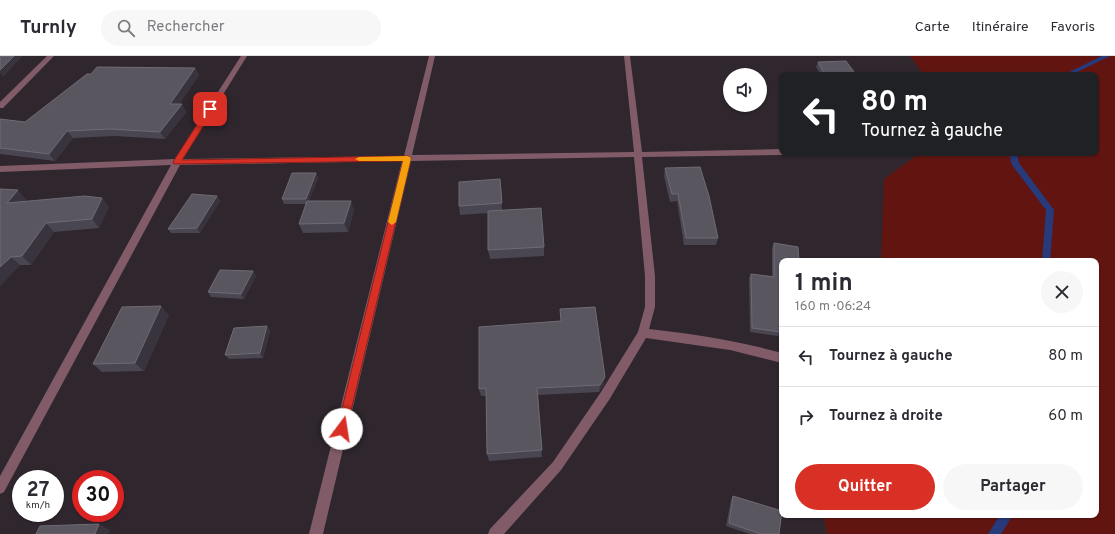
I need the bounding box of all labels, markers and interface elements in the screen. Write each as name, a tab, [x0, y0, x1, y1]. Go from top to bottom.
search box	[101, 10, 381, 46]
text: Turnly	[20, 16, 77, 40]
icon: search	[115, 17, 137, 39]
text: Rechercher	[147, 18, 225, 37]
text: Carte	[915, 19, 950, 36]
text: Itinéraire	[972, 19, 1029, 36]
text: Favoris	[1051, 19, 1095, 36]
map controls	[723, 68, 767, 112]
button: sound	[723, 68, 767, 112]
text: 80 m	[861, 85, 928, 121]
icon: left	[795, 88, 847, 140]
pin	[193, 92, 227, 126]
icon: arrive	[199, 98, 221, 120]
text: Tournez à gauche	[861, 120, 1003, 143]
text: 1 min	[795, 269, 853, 299]
button: close	[1041, 271, 1083, 313]
text: 160 m · 06:24	[795, 299, 871, 315]
icon: left	[795, 346, 817, 368]
text: Tournez à gauche	[829, 347, 953, 366]
text: 80 m	[1048, 347, 1083, 366]
icon: right	[795, 406, 817, 428]
text: Tournez à droite	[829, 407, 943, 426]
text: 60 m	[1048, 407, 1083, 426]
position arrow	[321, 408, 363, 450]
button: Quitter	[795, 464, 935, 510]
button: Partager	[943, 464, 1083, 510]
speed limit sign: 30	[72, 470, 124, 522]
text: 27	[27, 478, 49, 504]
text: km/h	[26, 499, 50, 512]

